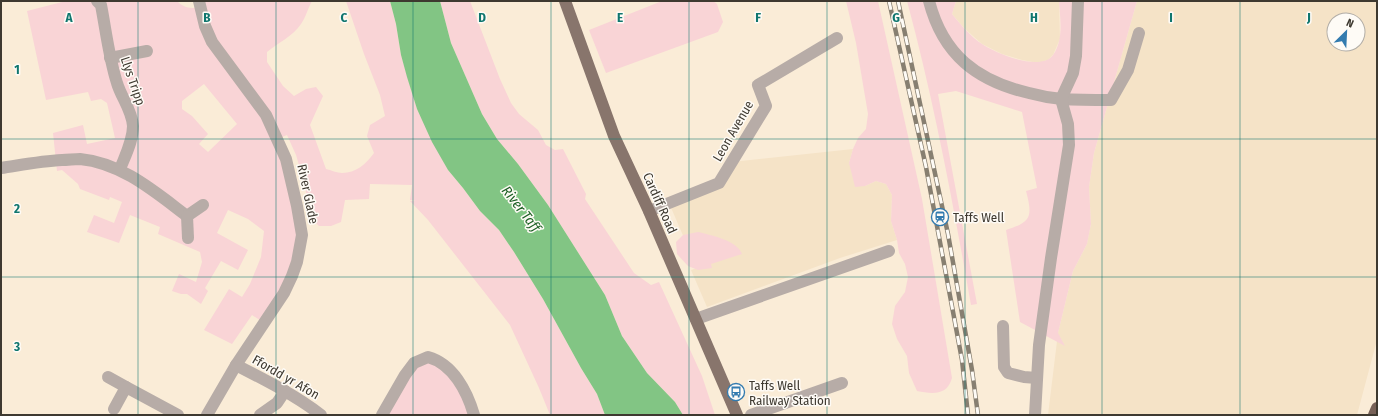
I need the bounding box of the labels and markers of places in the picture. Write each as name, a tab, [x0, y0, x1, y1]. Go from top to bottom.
station icon: Taffs Well	[930, 207, 950, 227]
place label: Taffs Well	[953, 210, 1005, 225]
place label: Taffs Well Railway Station	[749, 378, 831, 408]
bus stop icon: Taffs Well Railway Station	[726, 382, 746, 402]

